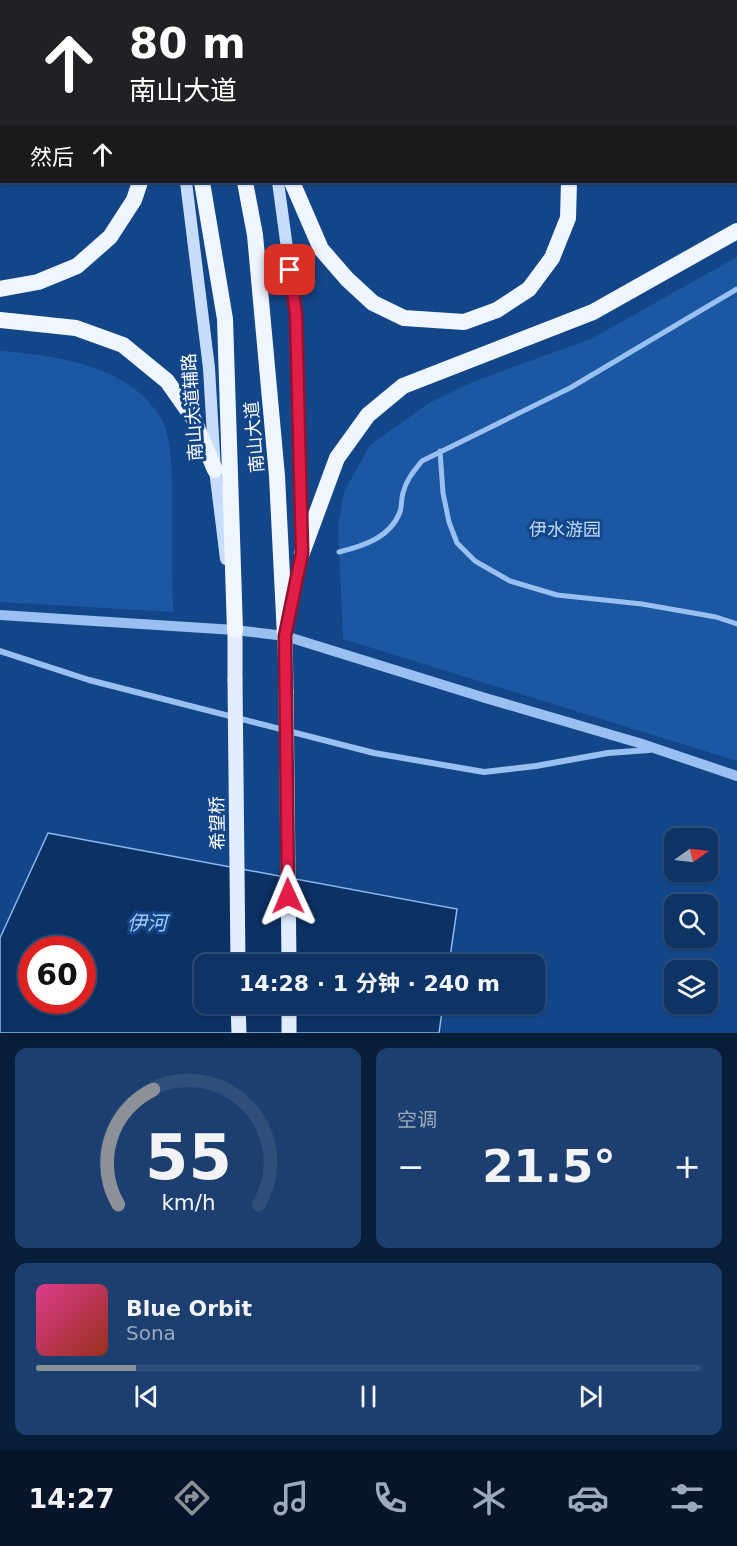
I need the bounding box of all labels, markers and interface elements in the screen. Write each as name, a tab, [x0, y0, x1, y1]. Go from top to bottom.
text: 80 m	[129, 19, 246, 68]
icon: ahead	[30, 24, 108, 102]
text: 南山大道	[129, 75, 237, 106]
icon: ahead	[86, 138, 119, 171]
text: 然后	[30, 145, 74, 170]
pin	[264, 244, 315, 295]
icon: arrive	[273, 253, 306, 286]
street label: 南山大道辅路	[178, 352, 206, 462]
street label: 南山大道	[240, 400, 268, 474]
park label: 伊水游园	[529, 519, 601, 540]
street label: 希望桥	[206, 796, 228, 850]
north arrow	[664, 828, 718, 882]
map controls	[664, 828, 718, 1014]
position arrow	[256, 864, 320, 928]
button: search	[664, 894, 718, 948]
water label: 伊河	[127, 911, 171, 935]
speed limit sign: 60	[18, 936, 96, 1014]
button: layers	[664, 960, 718, 1014]
text: 14:28 · 1 分钟 · 240 m	[239, 971, 500, 996]
text: 空调	[397, 1108, 437, 1132]
text: 55	[145, 1121, 231, 1194]
text: 21.5°	[482, 1140, 616, 1193]
text: −	[397, 1147, 425, 1186]
text: +	[673, 1147, 701, 1186]
text: km/h	[161, 1190, 215, 1215]
text: Blue Orbit	[126, 1296, 252, 1321]
text: Sona	[126, 1321, 176, 1345]
icon: previous	[130, 1380, 163, 1413]
icon: pause	[352, 1380, 385, 1413]
icon: next	[574, 1380, 607, 1413]
icon: directions	[171, 1477, 213, 1519]
icon: music	[270, 1477, 312, 1519]
icon: phone	[369, 1477, 411, 1519]
icon: climate	[468, 1477, 510, 1519]
icon: car	[567, 1477, 609, 1519]
icon: filters	[666, 1477, 708, 1519]
text: 14:27	[29, 1483, 114, 1514]

